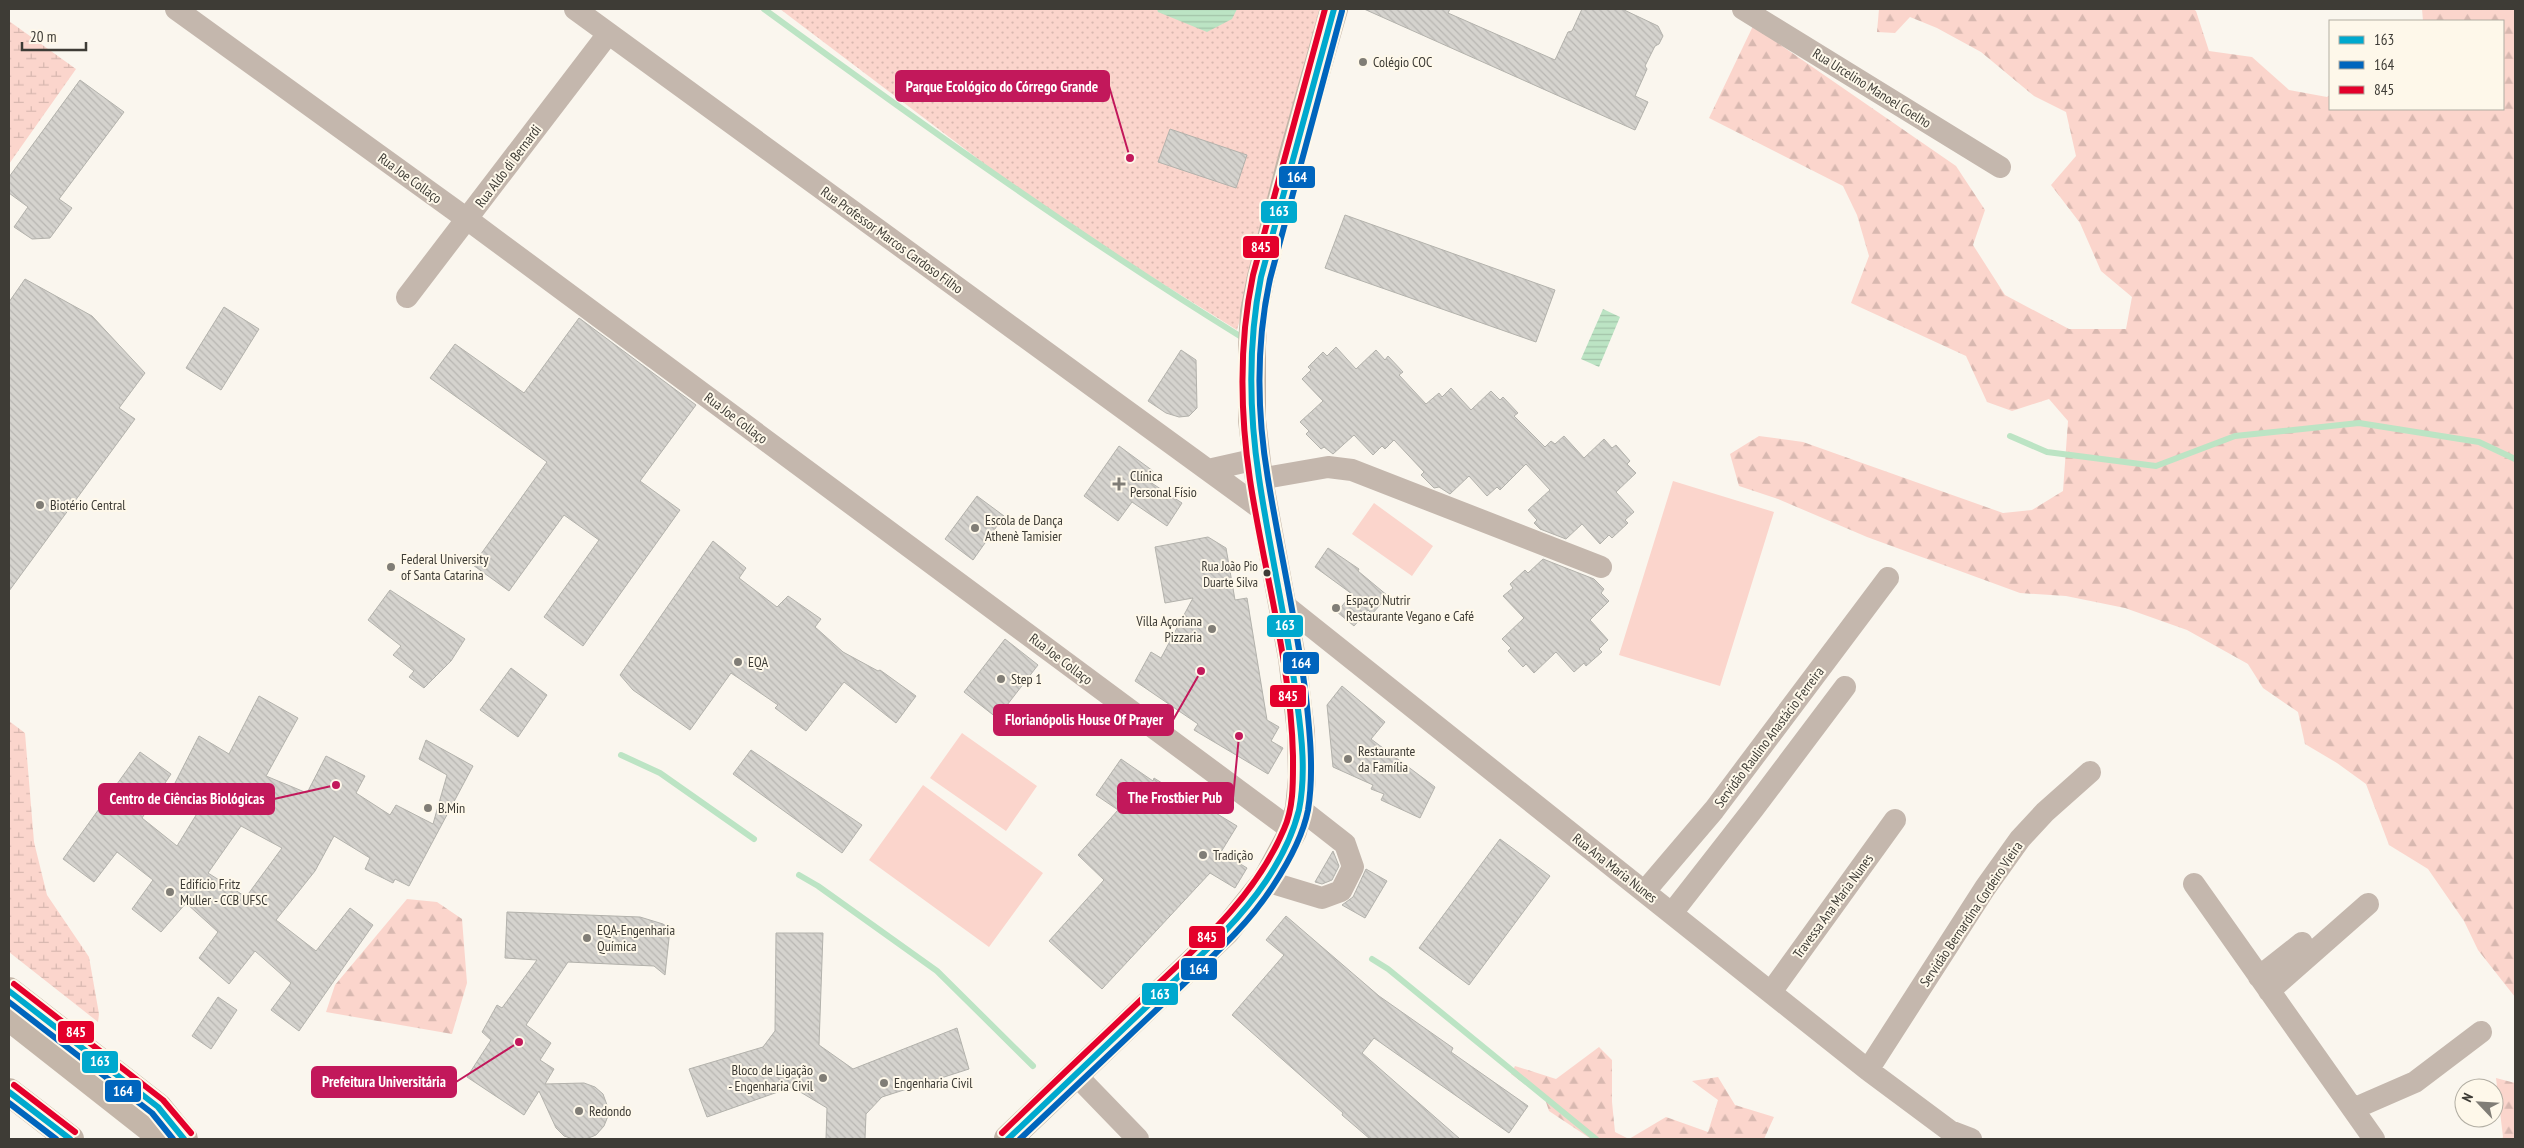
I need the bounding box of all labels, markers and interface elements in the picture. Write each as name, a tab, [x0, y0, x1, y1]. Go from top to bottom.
scale bar	[22, 20, 86, 52]
legend	[2329, 20, 2504, 110]
text: 20 m	[30, 27, 56, 46]
text: 163	[2374, 30, 2394, 49]
street label: Rua Urcelino Manoel Coelho	[1809, 44, 1935, 132]
place label: Colégio COC	[1373, 53, 1433, 71]
text: 164	[2374, 55, 2395, 74]
marker: Colégio COC	[1357, 56, 1369, 68]
callout: Parque Ecológico do Córrego Grande	[896, 71, 1109, 101]
text: Parque Ecológico do Córrego Grande	[906, 77, 1098, 96]
text: 845	[2374, 80, 2394, 99]
street label: Rua Aldo di Bernardi	[471, 121, 545, 211]
street label: Rua Joe Collaço	[375, 149, 445, 207]
line badge: 164	[1278, 165, 1316, 189]
text: 164	[1287, 168, 1307, 186]
street label: Rua Professor Marcos Cardoso Filho	[817, 182, 967, 298]
line badge: 163	[1260, 200, 1298, 224]
text: 163	[1269, 202, 1289, 220]
line badge: 845	[1242, 235, 1280, 259]
text: 845	[1251, 238, 1271, 256]
street label: Rua Joe Collaço	[701, 388, 771, 448]
place label: Clínica Personal Físio	[1130, 467, 1197, 501]
marker: Clínica Personal Físio	[1112, 477, 1126, 491]
place label: Biotério Central	[50, 496, 126, 514]
marker: Biotério Central	[34, 499, 46, 511]
place label: Escola de Dança Athenè Tamisier	[985, 511, 1063, 545]
marker: Escola de Dança Athenè Tamisier	[969, 522, 981, 534]
place label: Federal University of Santa Catarina	[401, 550, 489, 584]
place label: Rua João Pio Duarte Silva	[1202, 558, 1258, 591]
marker: Federal University of Santa Catarina	[385, 561, 397, 573]
marker: Rua João Pio Duarte Silva	[1262, 568, 1272, 578]
place label: Espaço Nutrir Restaurante Vegano e Café	[1346, 591, 1474, 625]
marker: Espaço Nutrir Restaurante Vegano e Café	[1330, 602, 1342, 614]
place label: Villa Açoriana Pizzaria	[1135, 612, 1202, 646]
line badge: 163	[1266, 614, 1304, 638]
text: 163	[1275, 616, 1295, 634]
marker: Villa Açoriana Pizzaria	[1206, 623, 1218, 635]
street label: Rua Joe Collaço	[1026, 629, 1096, 689]
line badge: 164	[1282, 651, 1320, 675]
place label: EQA	[748, 653, 768, 671]
text: 164	[1291, 654, 1311, 672]
marker: EQA	[732, 656, 744, 668]
street label: Servidão Raulino Anastácio Ferreira	[1710, 663, 1828, 811]
place label: Step 1	[1011, 670, 1042, 688]
marker: Step 1	[995, 673, 1007, 685]
line badge: 845	[1269, 684, 1307, 708]
text: 845	[1278, 687, 1298, 705]
callout: Florianópolis House Of Prayer	[994, 705, 1173, 735]
text: Florianópolis House Of Prayer	[1005, 710, 1164, 729]
place label: Restaurante da Família	[1358, 742, 1416, 776]
marker: Restaurante da Família	[1342, 753, 1354, 765]
callout: The Frostbier Pub	[1118, 783, 1233, 813]
callout: Centro de Ciências Biológicas	[99, 784, 274, 814]
text: The Frostbier Pub	[1128, 788, 1223, 807]
text: Centro de Ciências Biológicas	[109, 789, 265, 808]
place label: B.Min	[438, 799, 465, 817]
marker: B.Min	[422, 802, 434, 814]
street label: Rua Ana Maria Nunes	[1569, 829, 1661, 907]
street label: Servidão Bernardina Cordeiro Vieira	[1916, 838, 2026, 990]
place label: Tradição	[1213, 846, 1253, 864]
marker: Tradição	[1197, 849, 1209, 861]
street label: Travessa Ana Maria Nunes	[1789, 850, 1877, 962]
place label: Edifício Fritz Muller - CCB UFSC	[180, 875, 268, 909]
marker: Edifício Fritz Muller - CCB UFSC	[164, 886, 176, 898]
place label: EQA-Engenharia Química	[597, 921, 675, 955]
line badge: 845	[1188, 925, 1226, 949]
text: 845	[1197, 928, 1217, 946]
marker: EQA-Engenharia Química	[581, 932, 593, 944]
line badge: 164	[1180, 957, 1218, 981]
text: 164	[1189, 960, 1209, 978]
line badge: 163	[1141, 982, 1179, 1006]
text: 163	[1150, 985, 1170, 1003]
line badge: 845	[57, 1020, 95, 1044]
text: 845	[66, 1023, 86, 1041]
line badge: 163	[81, 1050, 119, 1074]
text: 163	[90, 1052, 110, 1070]
place label: Bloco de Ligação - Engenharia Civil	[728, 1061, 814, 1095]
callout: Prefeitura Universitária	[312, 1067, 456, 1097]
text: Prefeitura Universitária	[322, 1072, 446, 1091]
marker: Bloco de Ligação - Engenharia Civil	[817, 1072, 829, 1084]
place label: Engenharia Civil	[894, 1074, 973, 1092]
marker: Engenharia Civil	[878, 1077, 890, 1089]
north arrow	[2454, 1078, 2504, 1128]
line badge: 164	[104, 1079, 142, 1103]
text: 164	[113, 1082, 133, 1100]
text: N	[2457, 1090, 2477, 1105]
place label: Redondo	[589, 1102, 631, 1120]
marker: Redondo	[573, 1105, 585, 1117]

